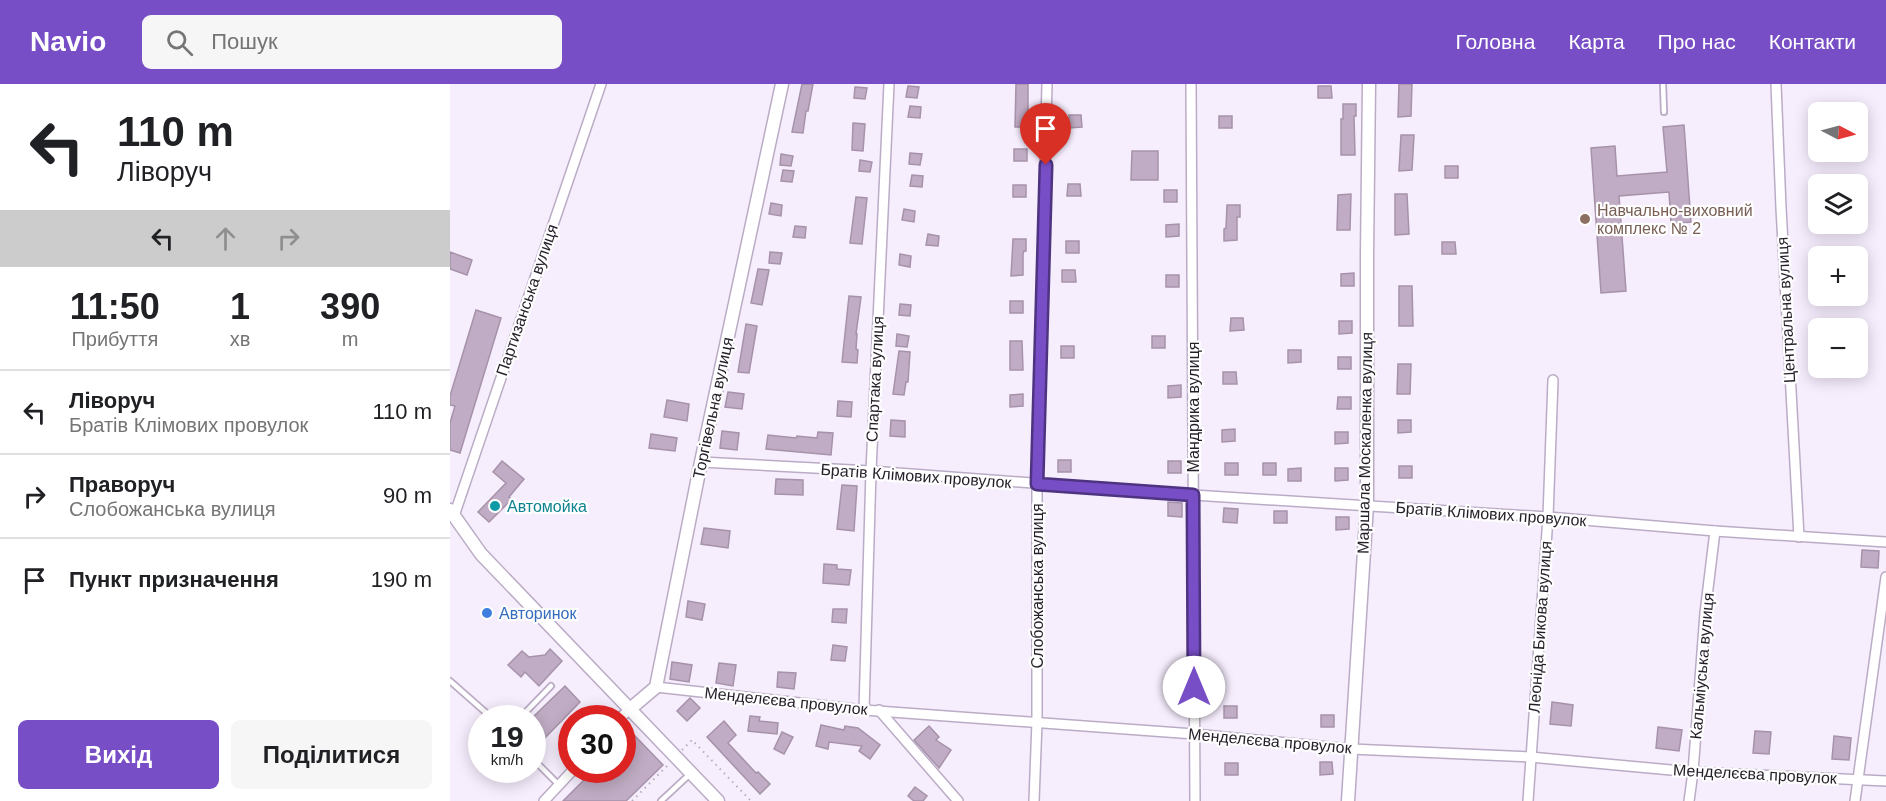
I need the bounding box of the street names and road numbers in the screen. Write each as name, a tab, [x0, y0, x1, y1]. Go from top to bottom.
street label: Партизанська вулиця	[493, 222, 561, 378]
street label: Центральна вулиця	[1774, 236, 1798, 384]
street label: Спартака вулиця	[863, 315, 887, 443]
street label: Маршала Москаленка вулиця	[1355, 332, 1375, 554]
street label: Торгівельна вулиця	[690, 336, 736, 480]
street label: Мандрика вулиця	[1185, 341, 1202, 473]
street label: Братів Клімових провулок	[820, 461, 1013, 491]
street label: Братів Клімових провулок	[1395, 499, 1588, 529]
street label: Слобожанська вулиця	[1029, 503, 1046, 669]
street label: Леоніда Бикова вулиця	[1526, 540, 1554, 714]
street label: Кальміуська вулиця	[1687, 592, 1717, 740]
street label: Менделєєва провулок	[704, 684, 869, 718]
street label: Менделєєва провулок	[1188, 725, 1353, 757]
street label: Менделєєва провулок	[1673, 761, 1838, 787]

